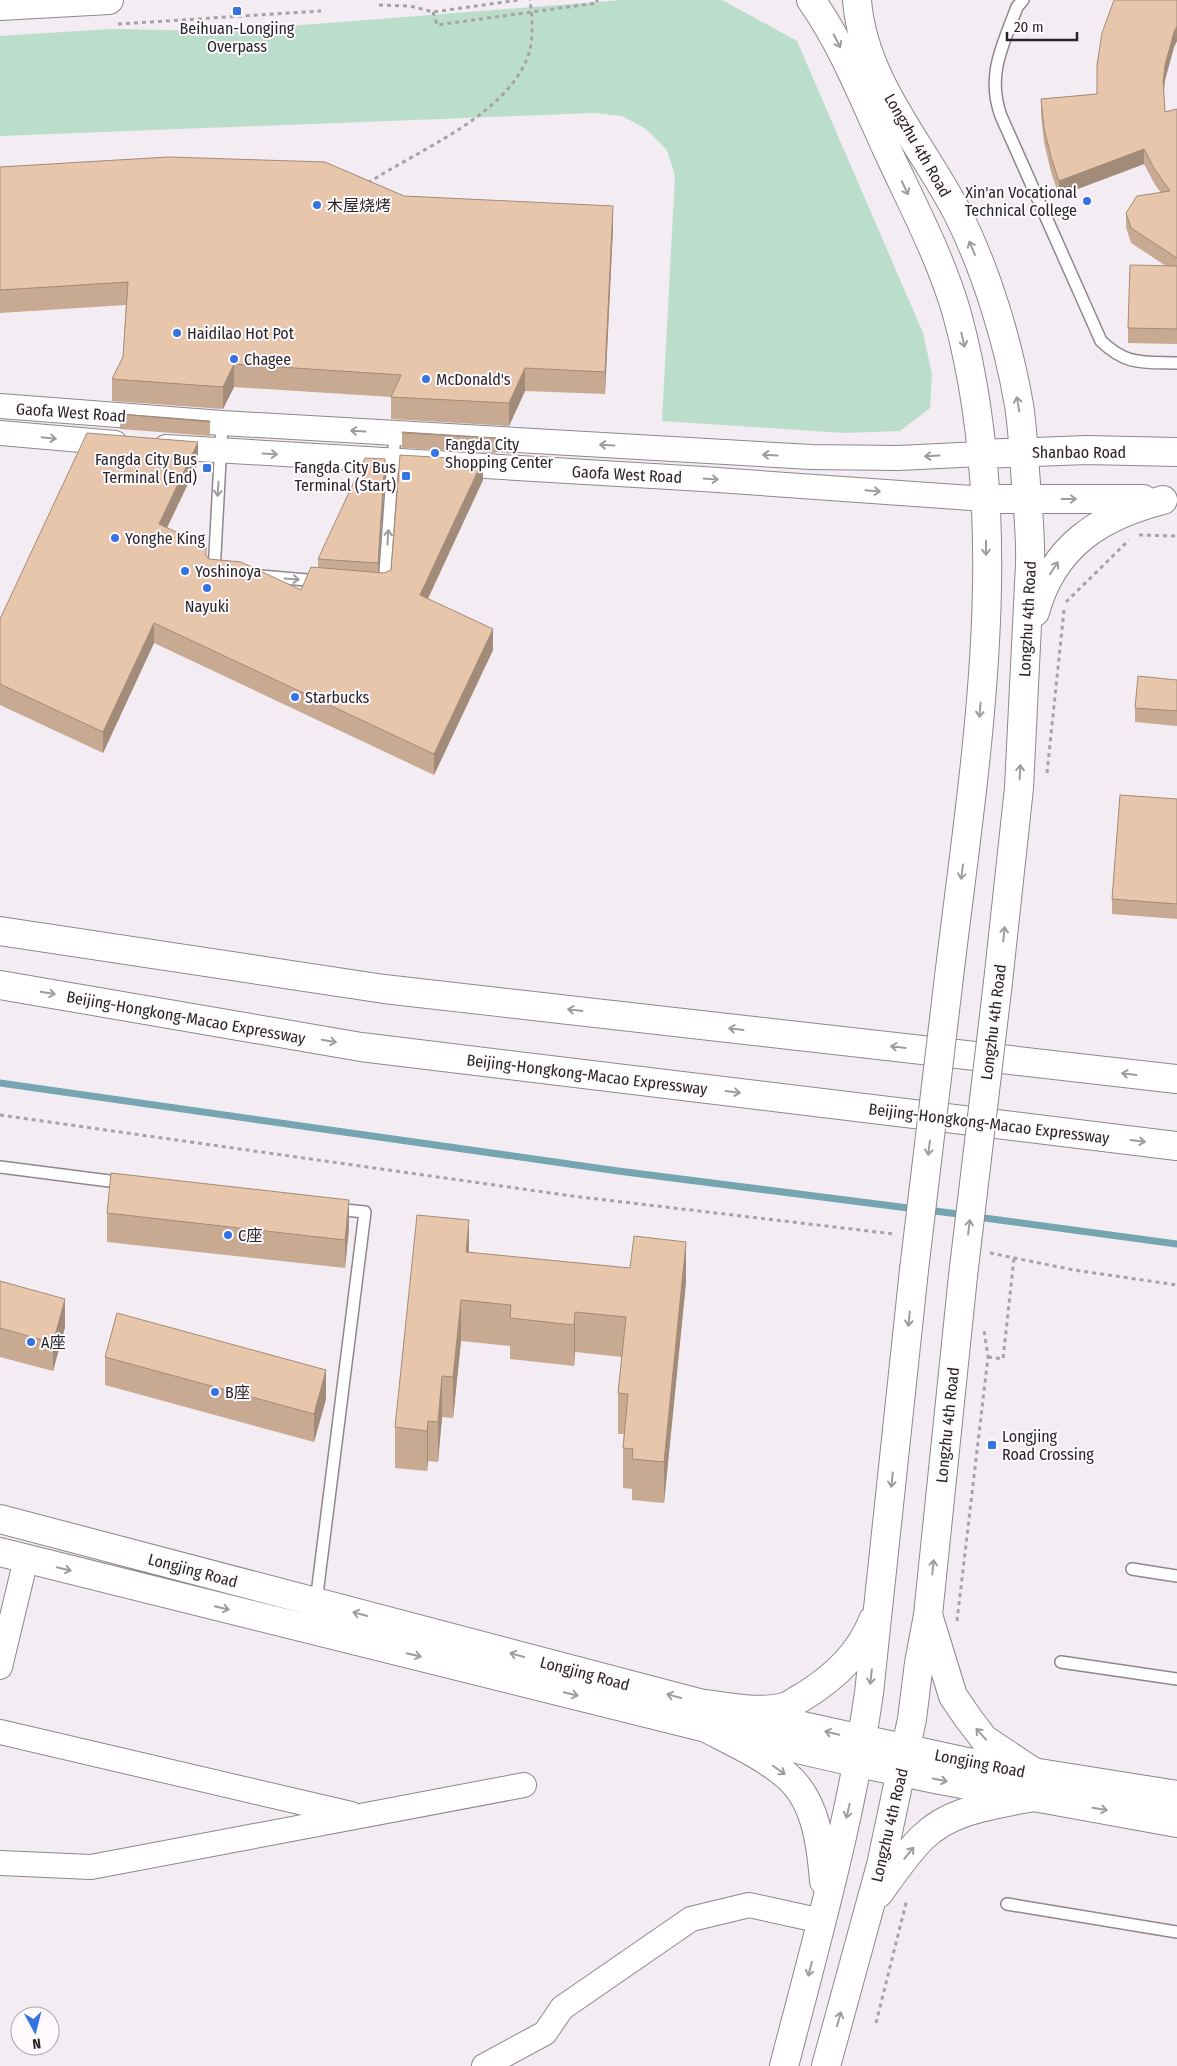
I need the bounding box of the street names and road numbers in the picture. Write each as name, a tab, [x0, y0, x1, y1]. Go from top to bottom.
street label: Longzhu 4th Road	[880, 90, 955, 200]
street label: Gaofa West Road	[15, 399, 127, 426]
street label: Shanbao Road	[1032, 443, 1126, 462]
street label: Gaofa West Road	[571, 462, 683, 487]
street label: Longzhu 4th Road	[1015, 560, 1040, 678]
street label: Longzhu 4th Road	[977, 963, 1010, 1081]
street label: Beijing-Hongkong-Macao Expressway	[65, 987, 308, 1048]
street label: Beijing-Hongkong-Macao Expressway	[466, 1050, 709, 1099]
street label: Beijing-Hongkong-Macao Expressway	[868, 1099, 1111, 1148]
street label: Longzhu 4th Road	[932, 1366, 963, 1484]
street label: Longjing Road	[146, 1549, 240, 1592]
street label: Longjing Road	[538, 1652, 632, 1695]
street label: Longjing Road	[933, 1745, 1027, 1782]
street label: Longzhu 4th Road	[867, 1766, 912, 1884]

